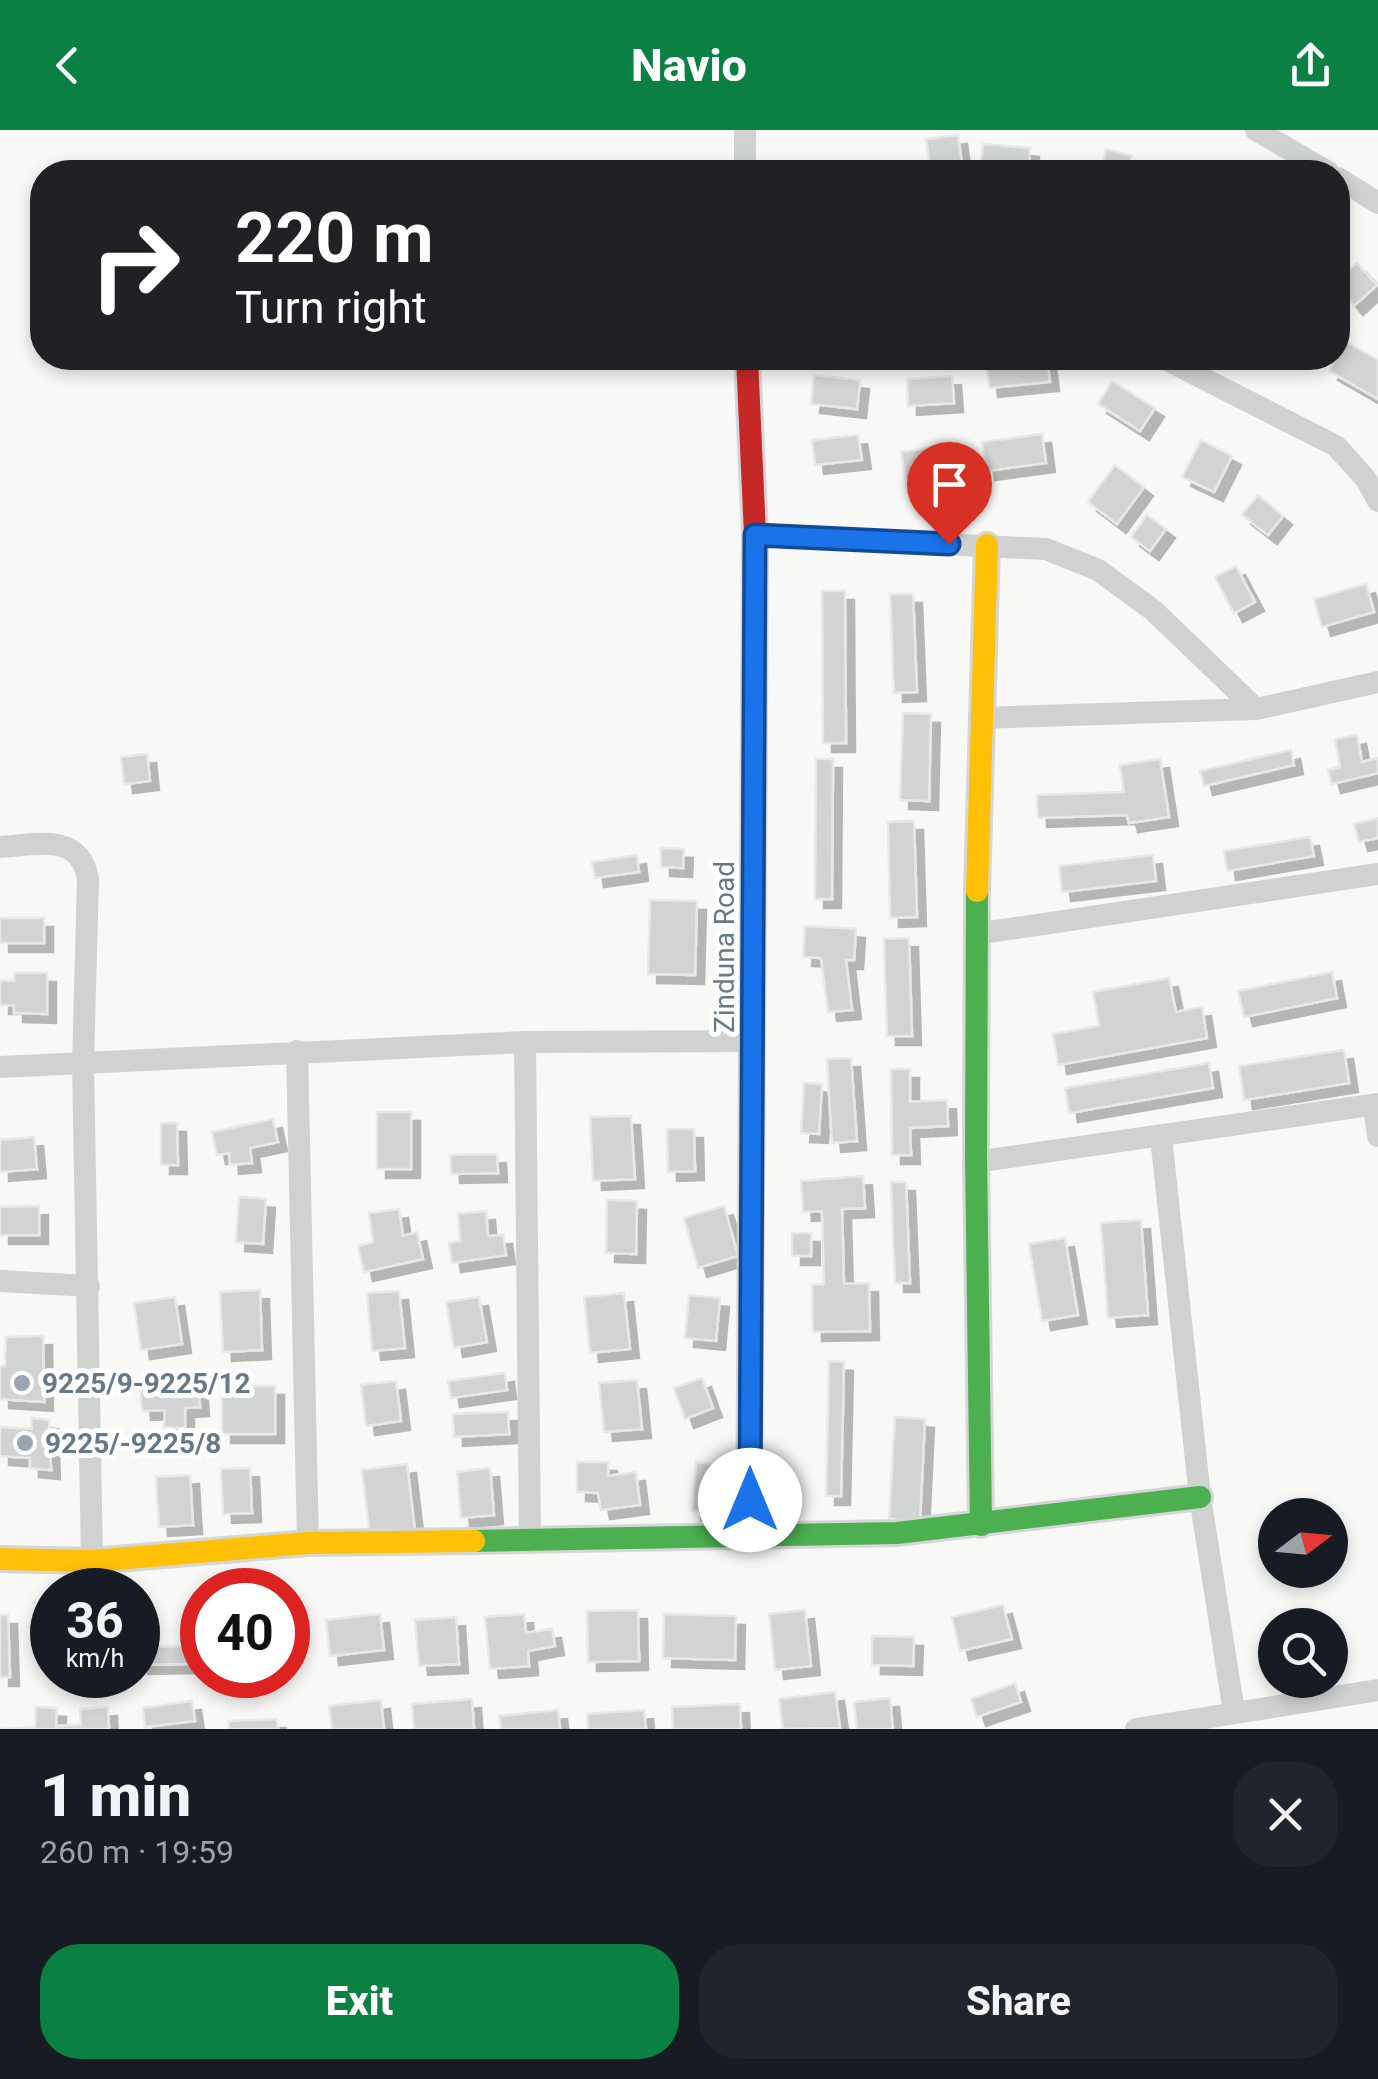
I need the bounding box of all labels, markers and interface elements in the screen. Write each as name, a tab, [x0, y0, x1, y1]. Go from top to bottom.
icon: back	[40, 38, 95, 93]
icon: share	[1283, 38, 1338, 93]
text: Navio	[631, 39, 747, 92]
text: 220 m	[235, 197, 434, 279]
icon: right	[70, 200, 200, 330]
text: Turn right	[235, 281, 427, 334]
pin	[907, 442, 992, 545]
icon: arrive	[922, 457, 977, 512]
street label: Zinduna Road	[708, 861, 741, 1033]
place label: 9225/9-9225/12	[42, 1367, 251, 1400]
marker: 9225/9-9225/12	[11, 1372, 33, 1394]
place label: 9225/-9225/8	[45, 1427, 221, 1460]
marker: 9225/-9225/8	[14, 1432, 36, 1454]
position arrow	[698, 1448, 802, 1552]
north arrow	[1258, 1498, 1348, 1588]
map controls	[1258, 1498, 1348, 1698]
speed limit sign: 40	[180, 1568, 310, 1698]
text: 36	[66, 1592, 124, 1650]
button: search	[1258, 1608, 1348, 1698]
text: km/h	[66, 1644, 124, 1673]
text: 1 min	[40, 1760, 191, 1831]
button: close	[1233, 1762, 1338, 1867]
text: 260 m · 19:59	[40, 1833, 234, 1871]
button: Exit	[40, 1944, 679, 2059]
button: Share	[699, 1944, 1338, 2059]

